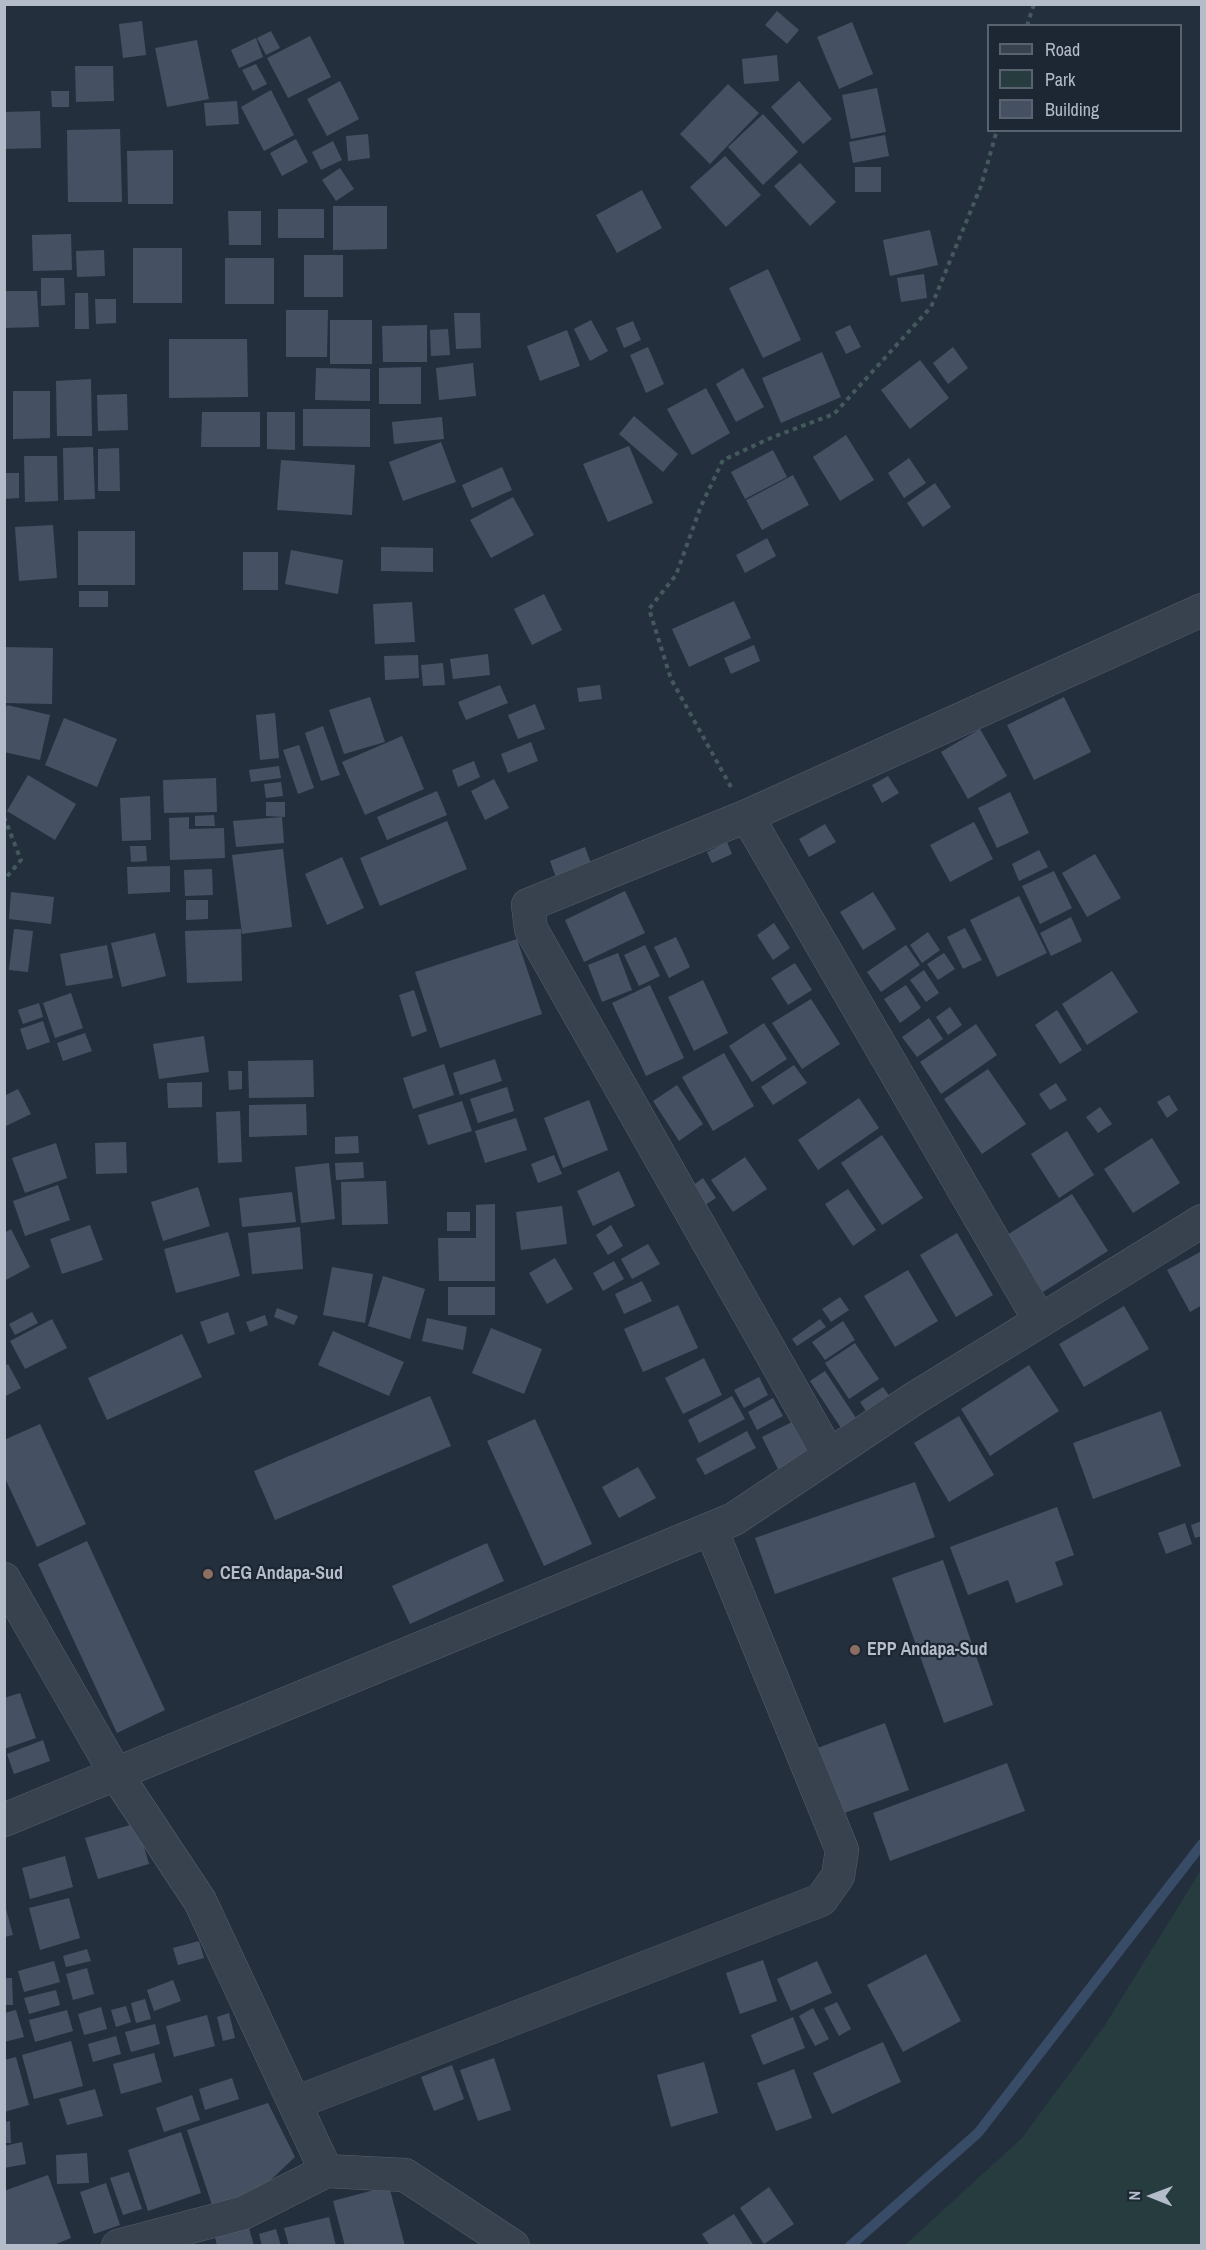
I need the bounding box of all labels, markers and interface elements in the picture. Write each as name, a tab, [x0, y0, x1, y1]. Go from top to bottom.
legend	[987, 24, 1182, 132]
text: Road	[1045, 37, 1080, 62]
text: Park	[1045, 67, 1075, 92]
text: Building	[1045, 97, 1099, 122]
place label: CEG Andapa-Sud	[220, 1563, 343, 1585]
marker: CEG Andapa-Sud	[201, 1567, 215, 1581]
place label: EPP Andapa-Sud	[867, 1639, 988, 1661]
marker: EPP Andapa-Sud	[848, 1643, 862, 1657]
north arrow	[1122, 2166, 1182, 2226]
text: N	[1123, 2191, 1145, 2201]

